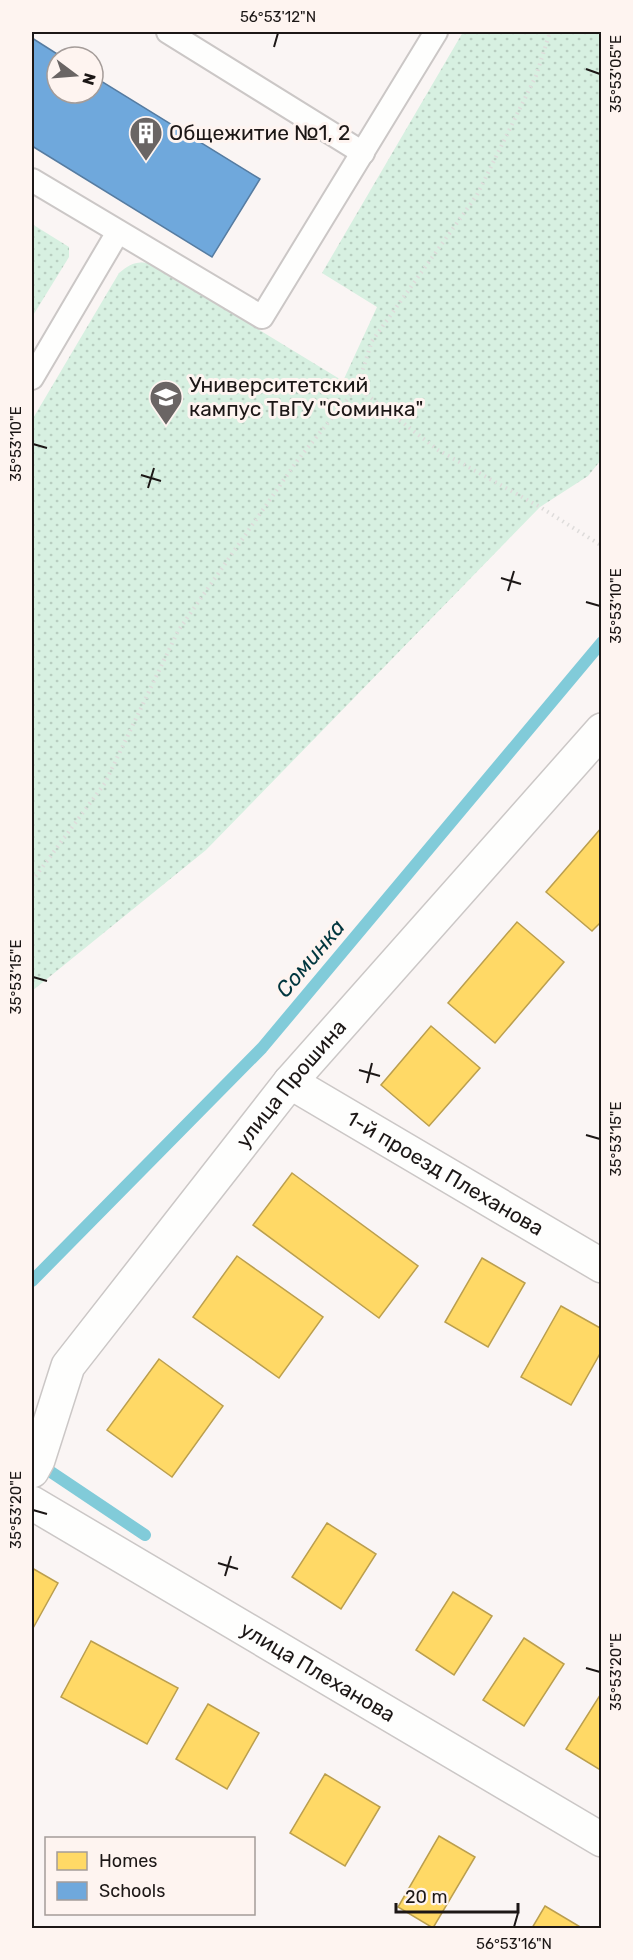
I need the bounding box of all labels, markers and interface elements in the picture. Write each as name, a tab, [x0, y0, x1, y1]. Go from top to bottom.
text: 56°53'12"N	[240, 8, 316, 26]
text: 35°53'05"E	[607, 35, 625, 113]
north arrow	[45, 45, 105, 105]
text: N	[78, 71, 100, 87]
building icon: Общежитие №1, 2	[128, 115, 164, 162]
place label: Общежитие №1, 2	[169, 120, 350, 145]
place label: Университетский кампус ТвГУ "Соминка"	[189, 372, 423, 421]
school or university icon: Университетский кампус ТвГУ "Соминка"	[148, 379, 184, 426]
text: 35°53'10"E	[7, 406, 25, 482]
text: 35°53'10"E	[607, 568, 625, 644]
water label: Соминка	[270, 914, 351, 1003]
text: 35°53'15"E	[7, 940, 25, 1014]
street label: улица Прошина	[230, 1014, 351, 1153]
text: 35°53'15"E	[607, 1102, 625, 1176]
street label: 1-й проезд Плеханова	[342, 1105, 548, 1241]
text: 35°53'20"E	[7, 1471, 25, 1549]
street label: улица Плеханова	[236, 1616, 400, 1727]
text: 35°53'20"E	[607, 1633, 625, 1711]
legend	[45, 1837, 255, 1915]
text: Homes	[99, 1850, 157, 1872]
scale bar	[396, 1876, 518, 1914]
text: Schools	[99, 1880, 165, 1902]
text: 20 m	[405, 1886, 447, 1908]
text: 56°53'16"N	[476, 1935, 552, 1953]

